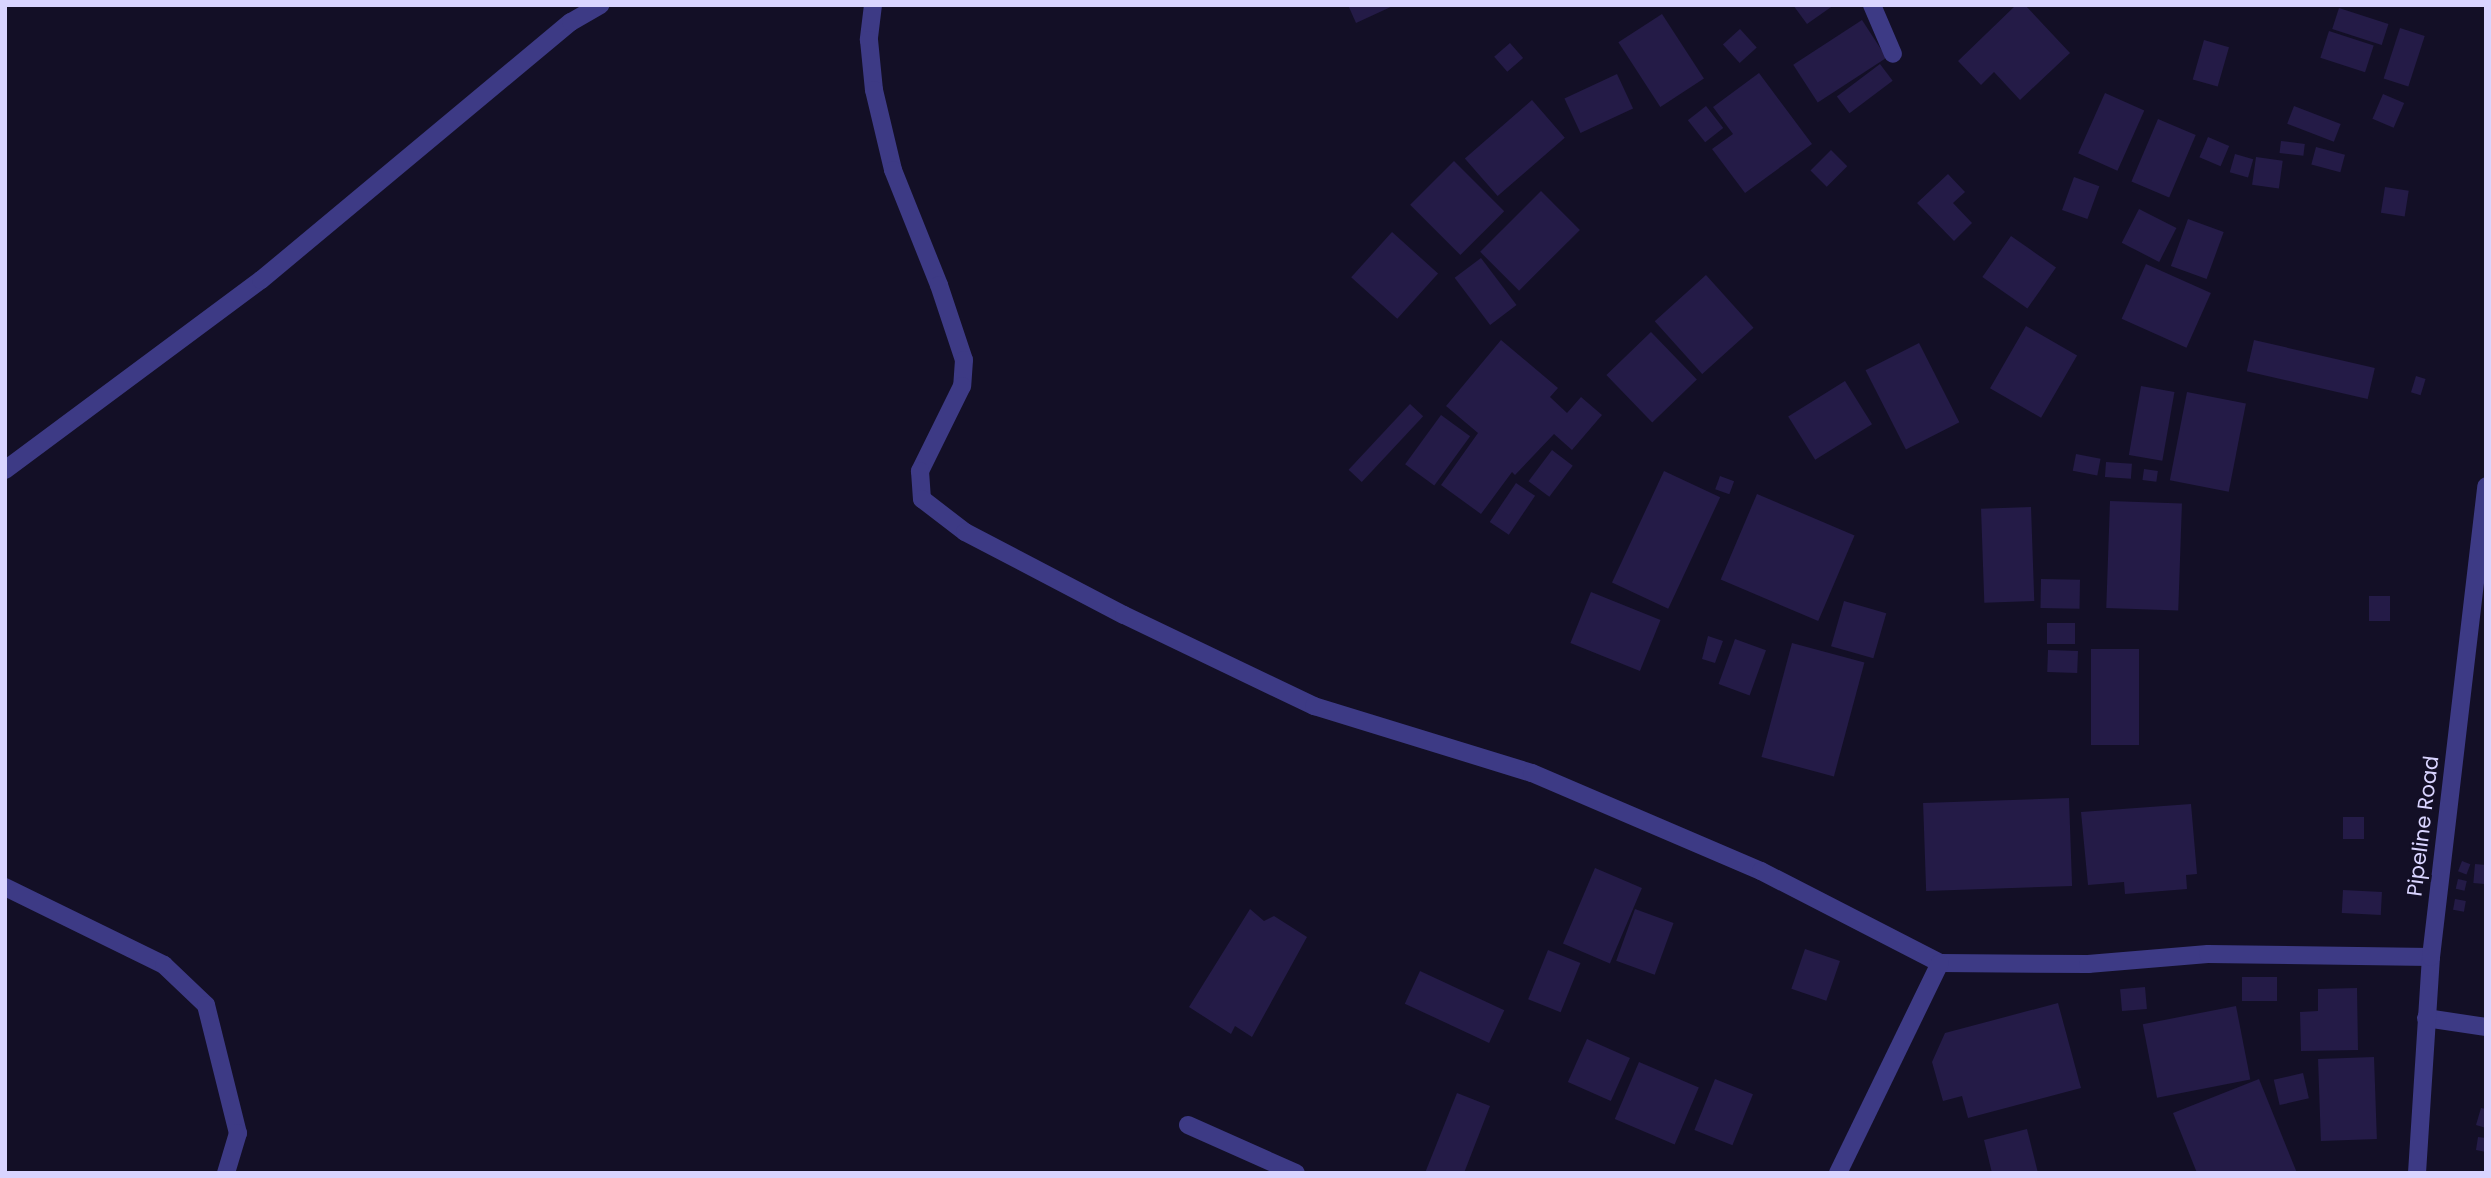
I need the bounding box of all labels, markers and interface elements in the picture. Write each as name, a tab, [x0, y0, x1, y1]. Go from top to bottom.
street label: Pipeline Road	[2402, 754, 2444, 898]

